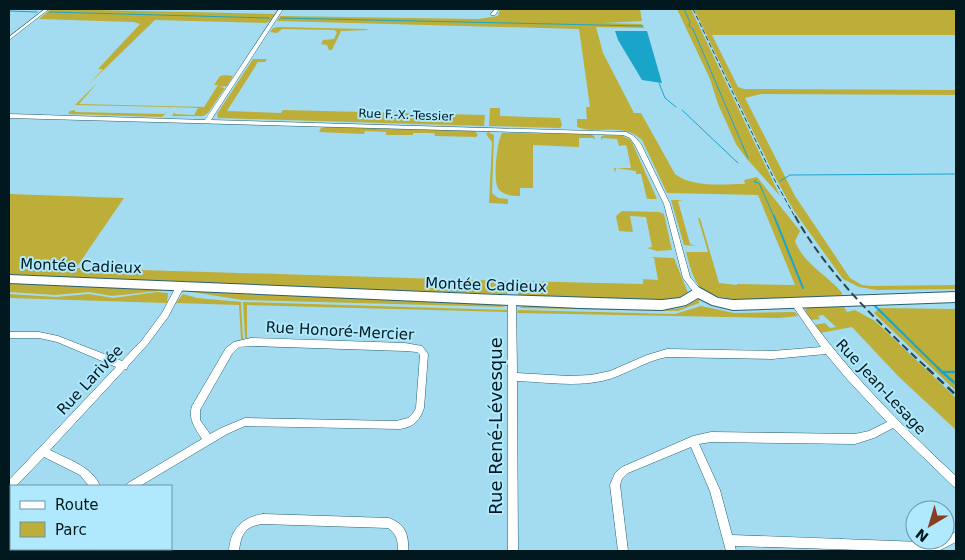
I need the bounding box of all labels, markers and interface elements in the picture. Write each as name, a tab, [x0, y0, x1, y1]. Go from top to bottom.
street label: Rue F.-X.-Tessier	[358, 106, 454, 124]
street label: Montée Cadieux	[20, 255, 142, 277]
street label: Montée Cadieux	[425, 274, 547, 296]
street label: Rue Honoré-Mercier	[265, 318, 416, 344]
street label: Rue Jean-Lesage	[832, 335, 930, 439]
street label: Rue René-Lévesque	[485, 337, 506, 515]
street label: Rue Larivée	[53, 342, 127, 418]
legend	[10, 485, 172, 550]
text: Route	[55, 496, 99, 514]
north arrow	[905, 500, 955, 550]
text: Parc	[55, 521, 87, 539]
text: N	[912, 525, 932, 545]

